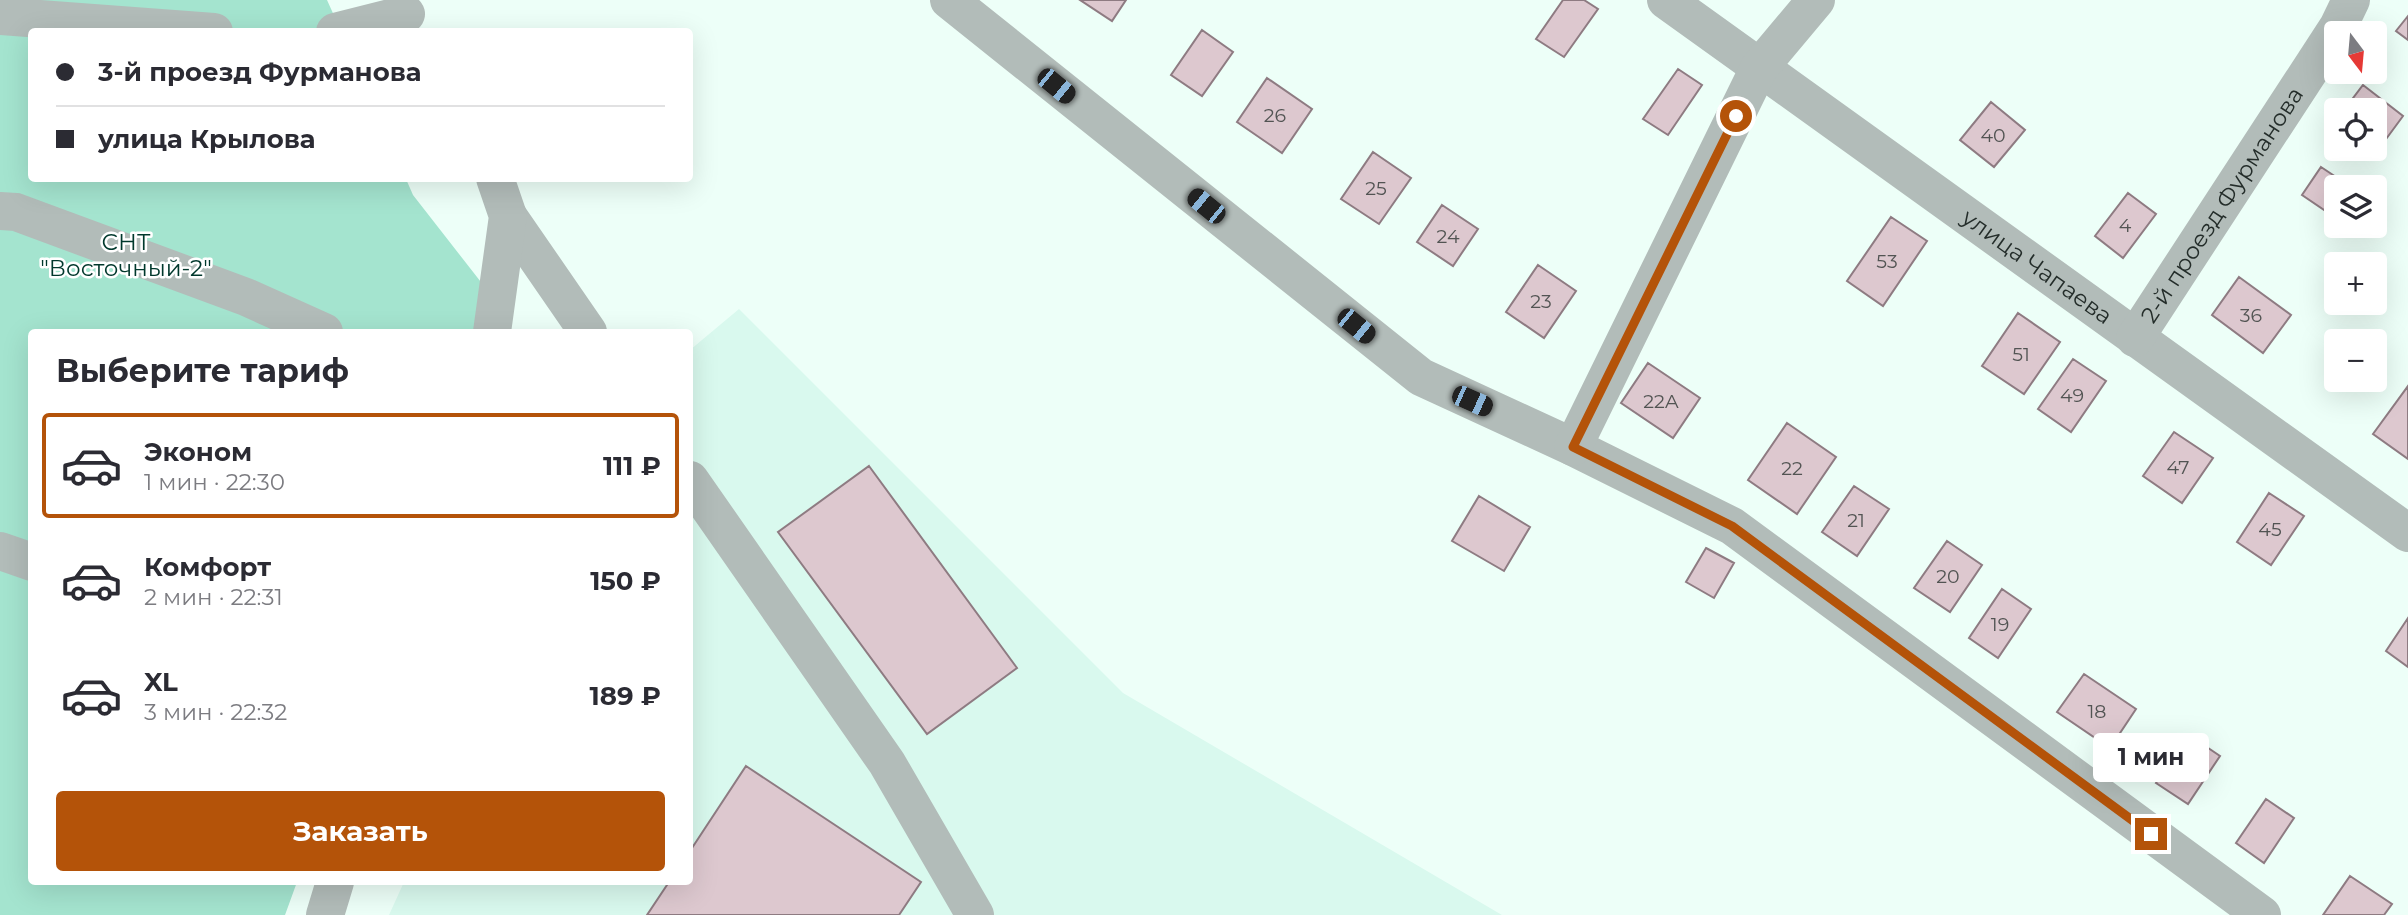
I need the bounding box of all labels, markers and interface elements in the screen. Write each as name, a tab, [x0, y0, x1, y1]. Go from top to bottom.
north arrow	[2324, 21, 2387, 84]
map controls	[2324, 21, 2387, 392]
text: 3-й проезд Фурманова	[98, 56, 422, 88]
car	[1034, 65, 1079, 107]
street label: 2-й проезд Фурманова	[2135, 82, 2309, 328]
button: locate	[2324, 98, 2387, 161]
route start	[1720, 100, 1752, 132]
house number: 26	[1264, 104, 1286, 127]
text: улица Крылова	[98, 123, 316, 155]
house number: 40	[1980, 124, 2006, 147]
button: layers	[2324, 175, 2387, 238]
house number: 25	[1365, 177, 1387, 200]
car	[1184, 185, 1229, 227]
street label: улица Чапаева	[1956, 203, 2118, 330]
house number: 4	[2119, 214, 2132, 237]
house number: 24	[1437, 225, 1460, 248]
park label: СНТ "Восточный-2"	[40, 228, 212, 282]
house number: 53	[1876, 250, 1898, 273]
button: +	[2324, 252, 2387, 315]
house number: 23	[1530, 290, 1552, 313]
house number: 36	[2240, 304, 2262, 327]
car	[1334, 305, 1379, 347]
button: −	[2324, 329, 2387, 392]
house number: 51	[2012, 343, 2030, 366]
text: Выберите тариф	[56, 351, 349, 390]
car	[1449, 383, 1496, 419]
house number: 49	[2060, 384, 2084, 407]
house number: 22А	[1643, 390, 1679, 413]
icon: car	[60, 434, 123, 497]
text: Эконом	[144, 436, 252, 468]
text: 111 ₽	[603, 450, 661, 482]
house number: 47	[2167, 456, 2189, 479]
house number: 22	[1781, 457, 1803, 480]
text: 1 мин · 22:30	[144, 468, 285, 496]
house number: 21	[1847, 509, 1865, 532]
house number: 45	[2258, 518, 2282, 541]
icon: car	[60, 549, 123, 612]
text: Комфорт	[144, 551, 271, 583]
text: 150 ₽	[590, 565, 661, 597]
house number: 20	[1936, 565, 1960, 588]
text: 2 мин · 22:31	[144, 583, 283, 611]
house number: 19	[1991, 613, 2009, 636]
icon: car	[60, 664, 123, 727]
text: XL	[144, 666, 178, 698]
text: 189 ₽	[590, 680, 661, 712]
text: 3 мин · 22:32	[144, 698, 287, 726]
house number: 18	[2088, 700, 2106, 723]
callout: 1 мин	[2093, 732, 2209, 782]
text: 1 мин	[2118, 743, 2184, 771]
button: Заказать	[56, 791, 665, 871]
route end	[2135, 818, 2167, 850]

